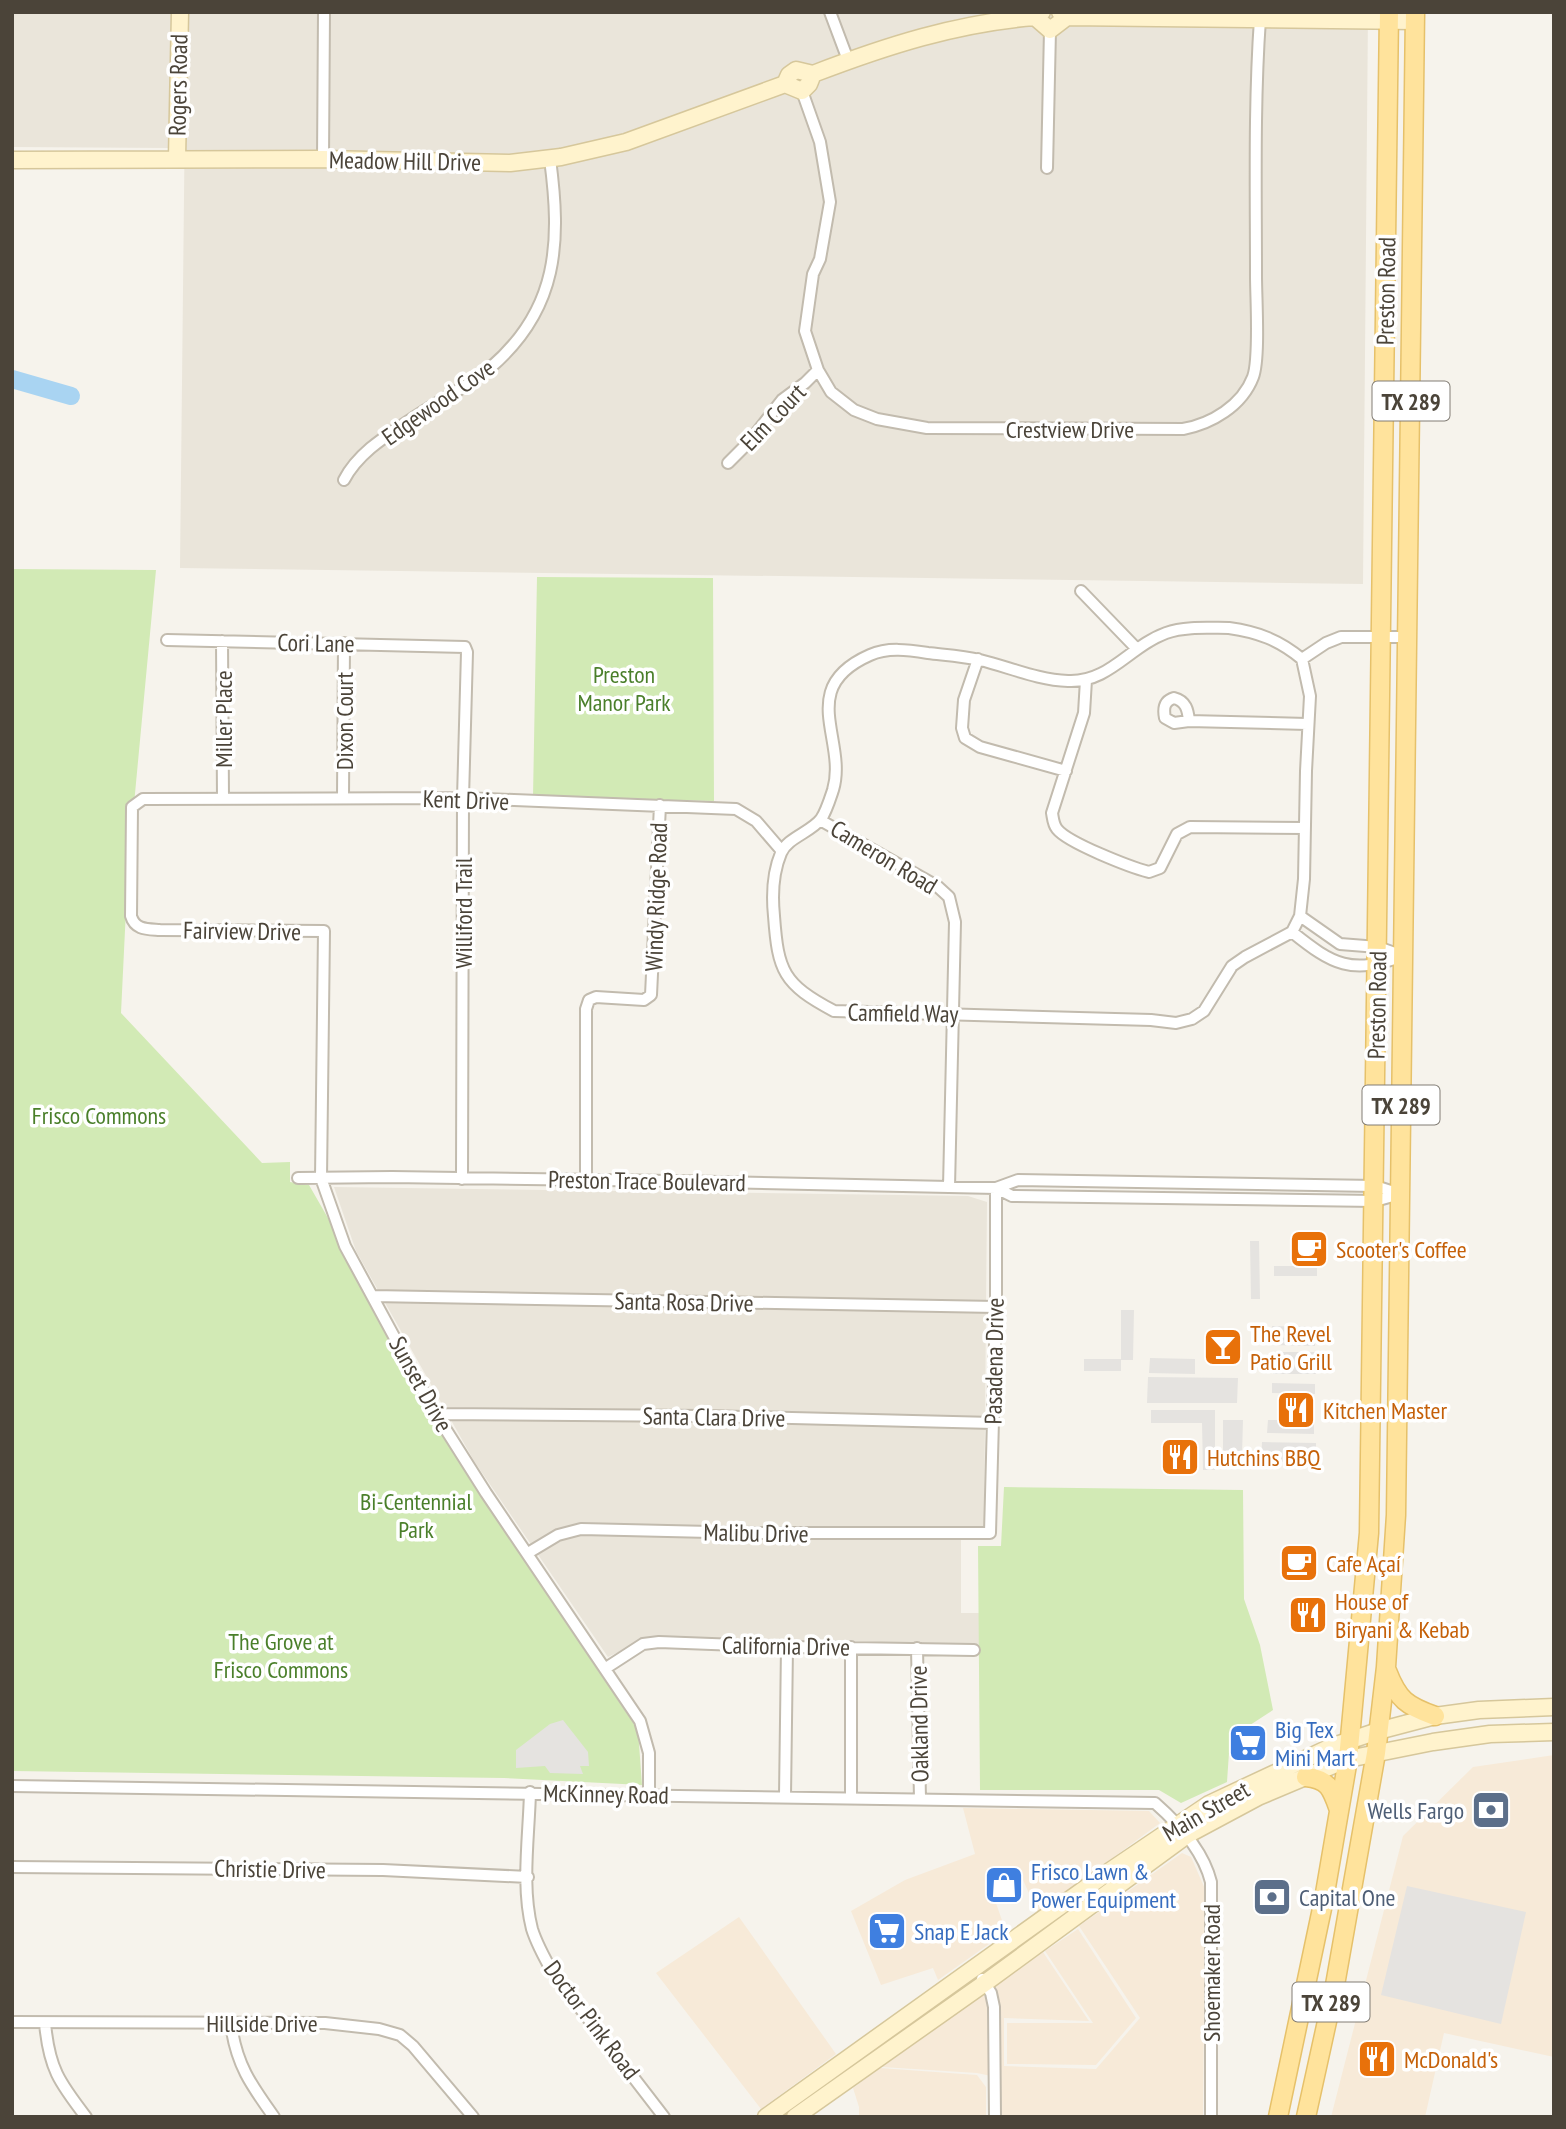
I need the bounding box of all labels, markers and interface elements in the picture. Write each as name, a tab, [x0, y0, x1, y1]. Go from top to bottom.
street label: Rogers Road	[162, 34, 194, 136]
street label: Meadow Hill Drive	[329, 144, 481, 178]
street label: Preston Road	[1370, 237, 1402, 345]
street label: Edgewood Cove	[376, 352, 500, 452]
street label: Elm Court	[734, 377, 813, 457]
road number: TX 289	[1372, 382, 1450, 420]
street label: Crestview Drive	[1006, 414, 1134, 445]
street label: Cori Lane	[277, 627, 355, 659]
park label: Preston Manor Park	[577, 659, 671, 718]
street label: Miller Place	[208, 670, 239, 768]
street label: Dixon Court	[329, 672, 360, 770]
street label: Kent Drive	[422, 783, 510, 817]
street label: Cameron Road	[825, 813, 943, 901]
street label: Windy Ridge Road	[638, 822, 674, 972]
street label: Williford Trail	[448, 857, 479, 969]
street label: Fairview Drive	[183, 914, 301, 948]
street label: Preston Road	[1361, 951, 1393, 1059]
street label: Camfield Way	[847, 997, 959, 1029]
road number: TX 289	[1362, 1086, 1440, 1124]
park label: Frisco Commons	[32, 1100, 166, 1131]
street label: Preston Trace Boulevard	[548, 1164, 746, 1198]
cafe icon: Scooter's Coffee	[1288, 1228, 1330, 1270]
place label: Scooter's Coffee	[1336, 1234, 1467, 1265]
street label: Santa Rosa Drive	[614, 1285, 754, 1319]
street label: Pasadena Drive	[977, 1297, 1011, 1425]
place label: The Revel Patio Grill	[1250, 1318, 1332, 1377]
bar icon: The Revel Patio Grill	[1202, 1326, 1244, 1368]
street label: Sunset Drive	[382, 1331, 460, 1437]
restaurant icon: Kitchen Master	[1275, 1389, 1317, 1431]
place label: Kitchen Master	[1323, 1395, 1447, 1426]
street label: Santa Clara Drive	[642, 1400, 786, 1434]
restaurant icon: Hutchins BBQ	[1159, 1436, 1201, 1478]
place label: Hutchins BBQ	[1207, 1442, 1321, 1473]
park label: Bi-Centennial Park	[360, 1486, 472, 1545]
street label: Malibu Drive	[703, 1517, 809, 1549]
cafe icon: Cafe Açaí	[1278, 1542, 1320, 1584]
place label: Cafe Açaí	[1326, 1548, 1401, 1579]
place label: House of Biryani & Kebab	[1335, 1586, 1470, 1645]
restaurant icon: House of Biryani & Kebab	[1287, 1594, 1329, 1636]
park label: The Grove at Frisco Commons	[214, 1626, 348, 1685]
street label: California Drive	[722, 1629, 850, 1663]
street label: Oakland Drive	[902, 1665, 936, 1783]
place label: Big Tex Mini Mart	[1275, 1714, 1355, 1773]
supermarket icon: Big Tex Mini Mart	[1227, 1722, 1269, 1764]
street label: Main Street	[1157, 1774, 1255, 1848]
street label: McKinney Road	[543, 1777, 669, 1811]
bank icon: Wells Fargo	[1470, 1789, 1512, 1831]
place label: Wells Fargo	[1368, 1795, 1464, 1826]
street label: Christie Drive	[214, 1853, 326, 1885]
place label: Frisco Lawn & Power Equipment	[1031, 1856, 1177, 1915]
shop icon: Frisco Lawn & Power Equipment	[983, 1864, 1025, 1906]
bank icon: Capital One	[1251, 1876, 1293, 1918]
place label: Capital One	[1299, 1882, 1395, 1913]
street label: Shoemaker Road	[1196, 1904, 1227, 2042]
supermarket icon: Snap E Jack	[866, 1910, 908, 1952]
place label: Snap E Jack	[914, 1916, 1009, 1947]
street label: Doctor Pink Road	[537, 1954, 647, 2086]
road number: TX 289	[1292, 1982, 1370, 2022]
street label: Hillside Drive	[206, 2008, 318, 2039]
restaurant icon: McDonald's	[1356, 2038, 1398, 2080]
place label: McDonald's	[1404, 2044, 1498, 2075]

